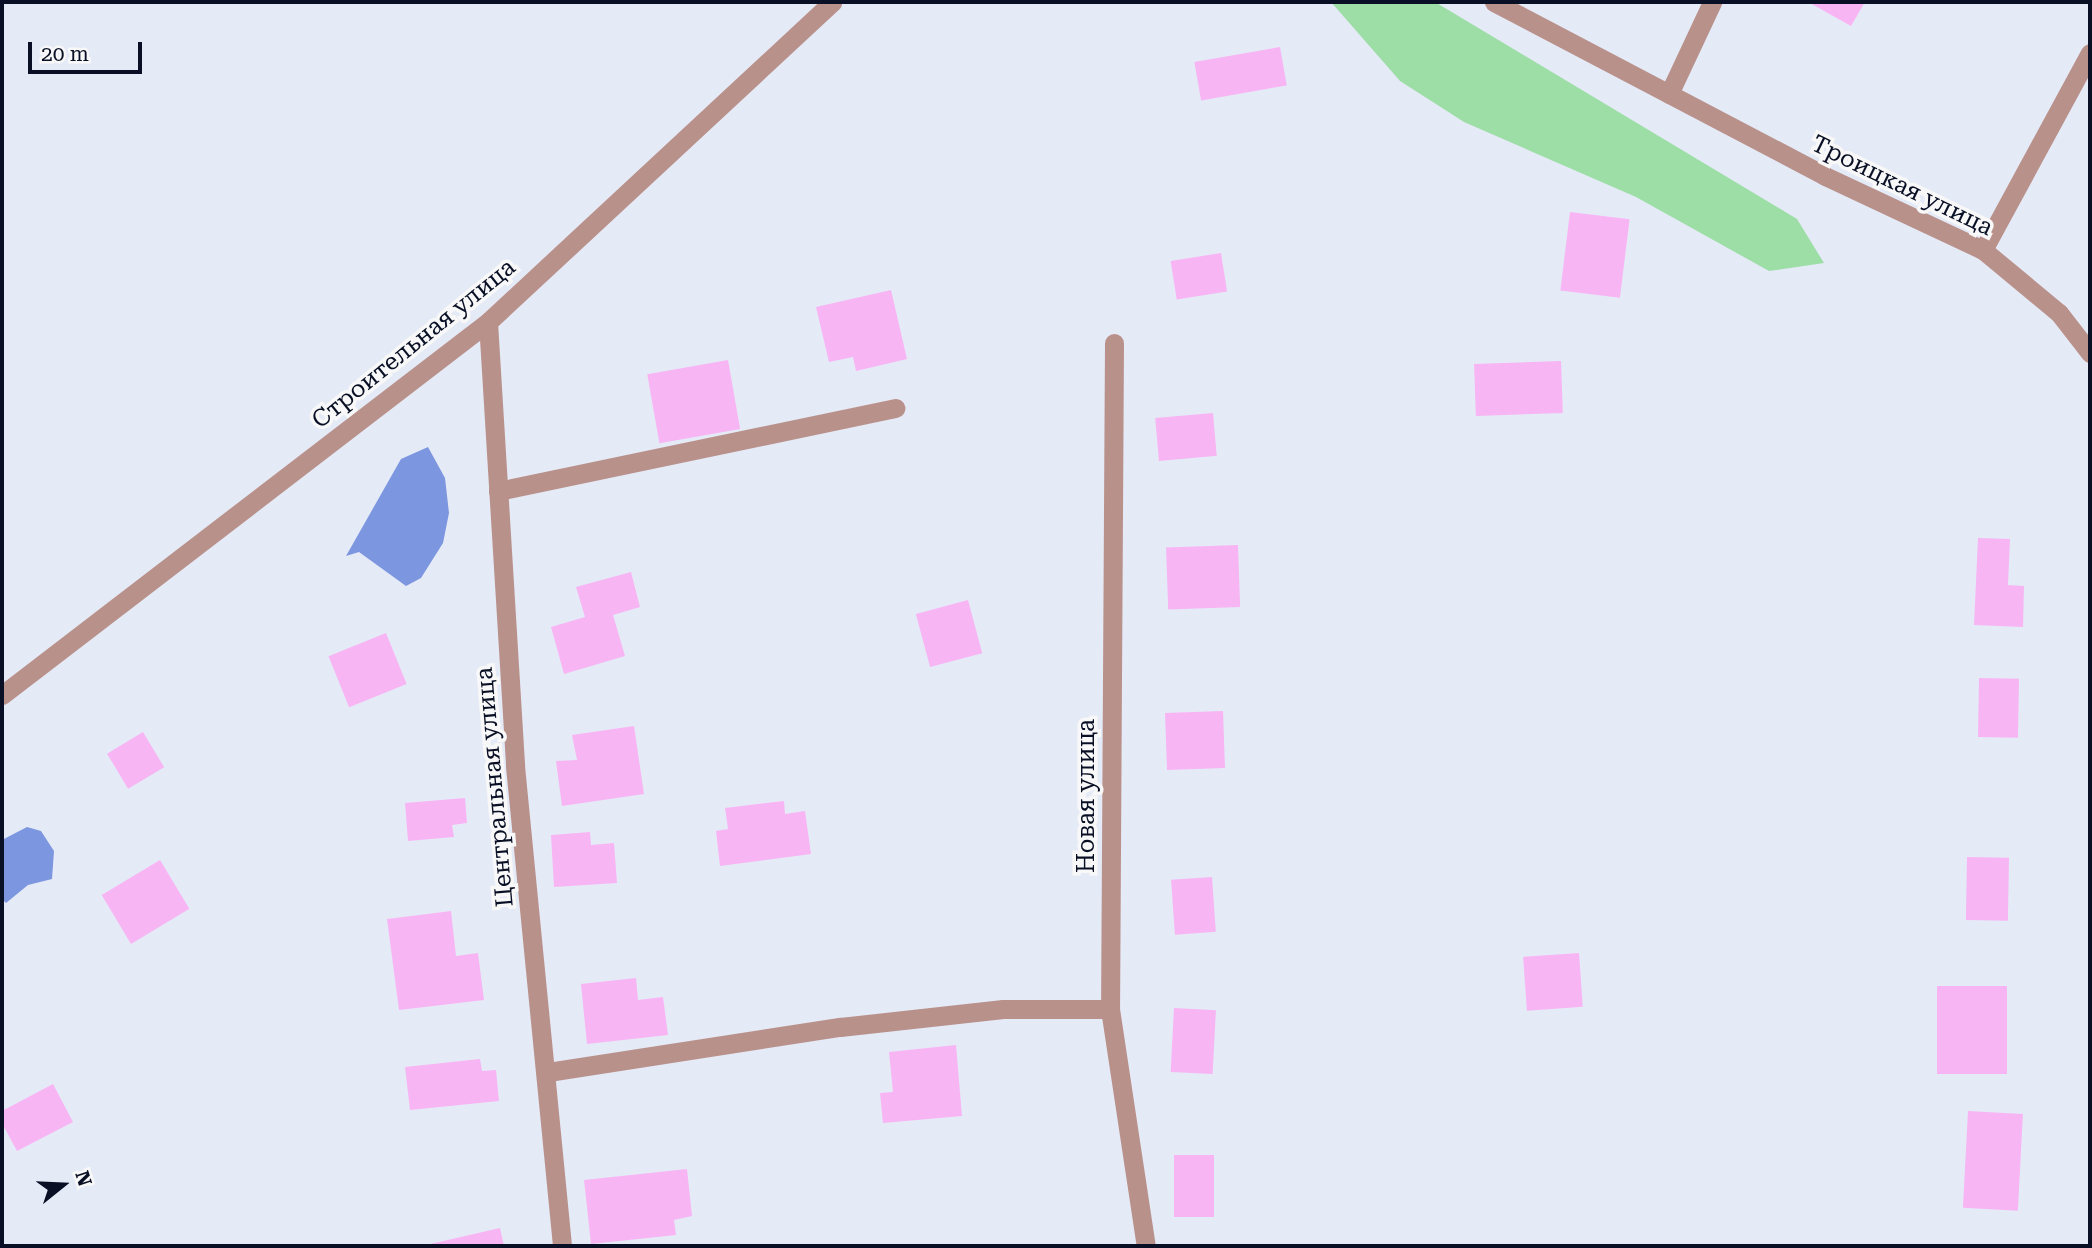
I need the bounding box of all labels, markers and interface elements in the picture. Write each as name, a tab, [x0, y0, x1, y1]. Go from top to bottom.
scale bar	[32, 28, 145, 72]
text: 20 m	[41, 42, 89, 66]
street label: Троицкая улица	[1807, 130, 1997, 242]
street label: Строительная улица	[306, 253, 522, 435]
street label: Центральная улица	[470, 666, 520, 908]
street label: Новая улица	[1073, 719, 1101, 873]
north arrow	[28, 1150, 98, 1220]
text: N	[70, 1168, 97, 1189]

